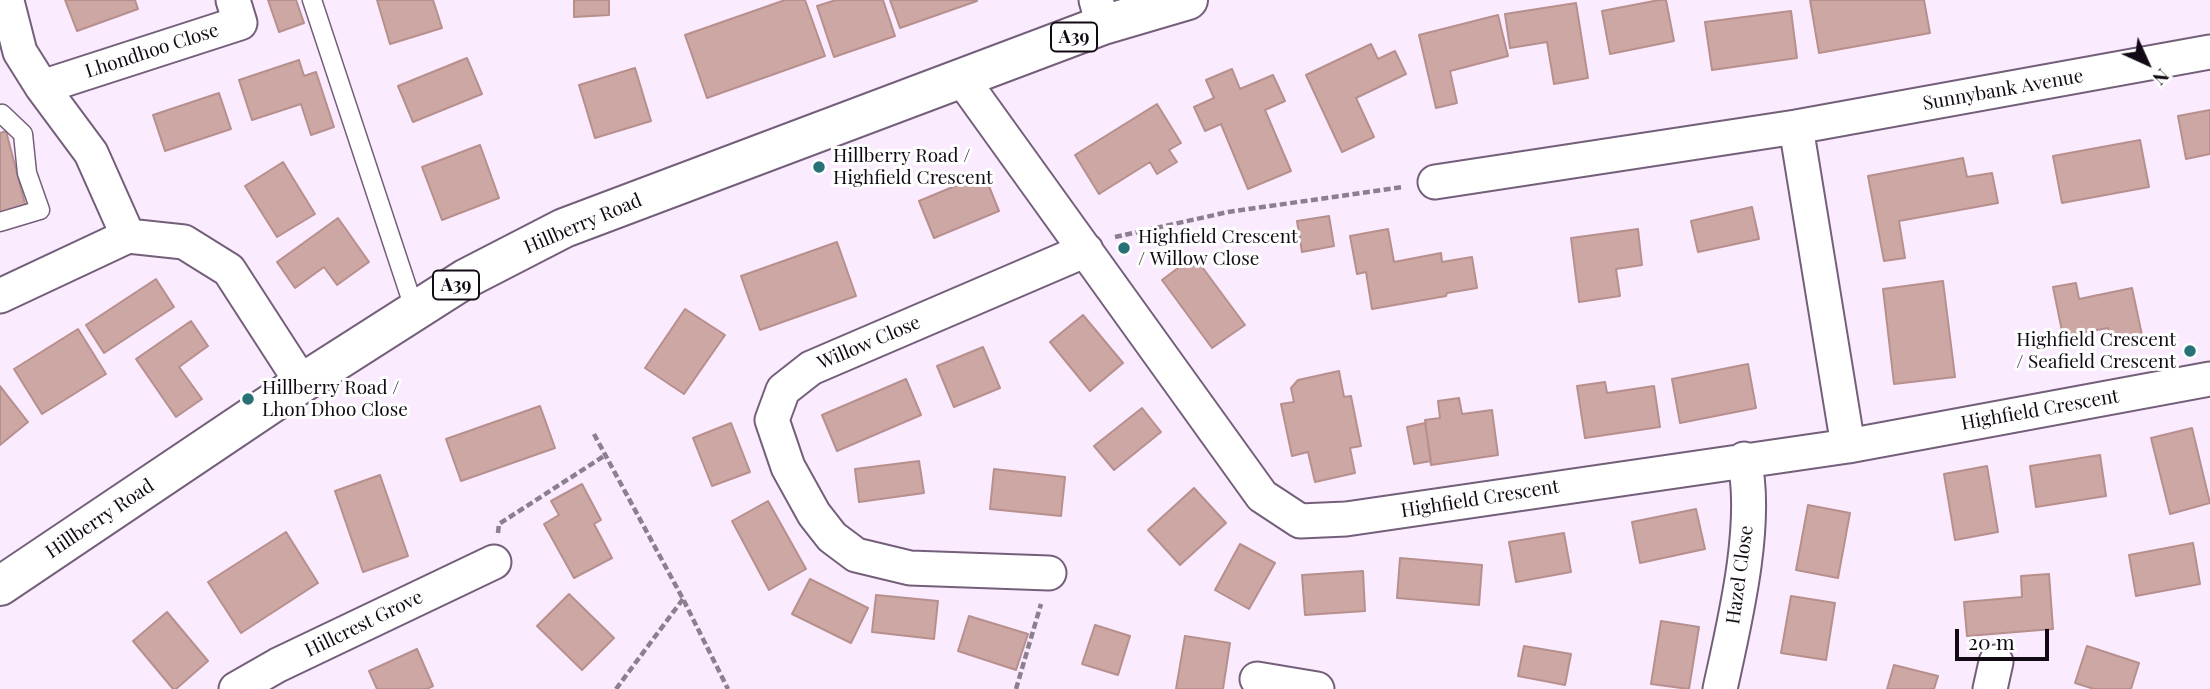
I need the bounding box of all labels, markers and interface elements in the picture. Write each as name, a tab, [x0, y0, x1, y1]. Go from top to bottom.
street label: Lhondhoo Close	[83, 19, 221, 83]
road number: A39	[1051, 22, 1097, 52]
north arrow	[2112, 28, 2182, 98]
text: N	[2148, 64, 2176, 92]
street label: Sunnybank Avenue	[1921, 65, 2085, 115]
place label: Hillberry Road / Highfield Crescent	[833, 145, 993, 189]
marker: Hillberry Road / Highfield Crescent	[811, 159, 827, 175]
street label: Hillberry Road	[521, 189, 645, 259]
place label: Highfield Crescent / Willow Close	[1138, 226, 1298, 270]
marker: Highfield Crescent / Willow Close	[1116, 240, 1132, 256]
road number: A39	[433, 270, 479, 300]
street label: Willow Close	[814, 311, 924, 375]
place label: Highfield Crescent / Seafield Crescent	[2016, 329, 2176, 373]
marker: Highfield Crescent / Seafield Crescent	[2182, 343, 2198, 359]
place label: Hillberry Road / Lhon Dhoo Close	[262, 377, 408, 421]
street label: Highfield Crescent	[1959, 385, 2121, 435]
marker: Hillberry Road / Lhon Dhoo Close	[240, 391, 256, 407]
street label: Hillberry Road	[42, 474, 158, 564]
street label: Highfield Crescent	[1399, 475, 1561, 523]
street label: Hazel Close	[1722, 524, 1758, 626]
street label: Hillcrest Grove	[302, 586, 426, 662]
scale bar	[1958, 616, 2052, 660]
text: 20 m	[1968, 627, 2015, 655]

